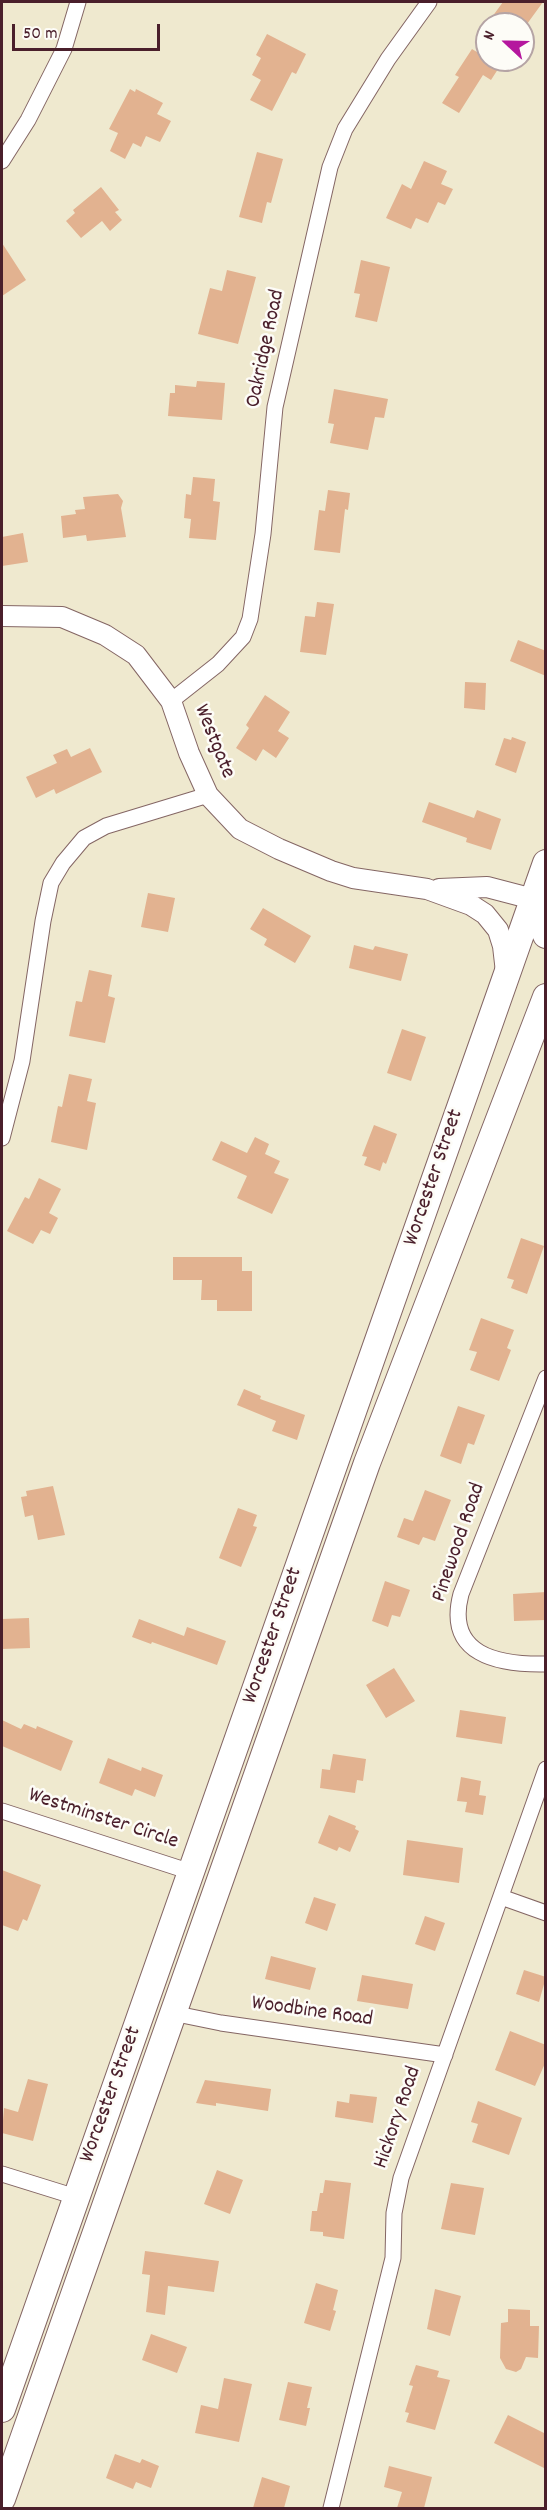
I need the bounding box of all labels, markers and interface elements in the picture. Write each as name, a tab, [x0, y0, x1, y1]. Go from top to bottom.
scale bar	[15, 12, 164, 50]
north arrow	[475, 12, 535, 72]
text: 50 m	[23, 22, 58, 47]
text: N	[478, 28, 502, 44]
street label: Oakridge Road	[242, 288, 292, 410]
street label: Westgate	[186, 701, 240, 783]
street label: Worcester Street	[399, 1106, 471, 1250]
street label: Pinewood Road	[427, 1480, 493, 1606]
street label: Worcester Street	[238, 1564, 310, 1708]
street label: Westminster Circle	[25, 1783, 181, 1857]
street label: Woodbine Road	[250, 1991, 374, 2035]
street label: Worcester Street	[75, 2023, 149, 2167]
street label: Hickory Road	[369, 2063, 429, 2173]

